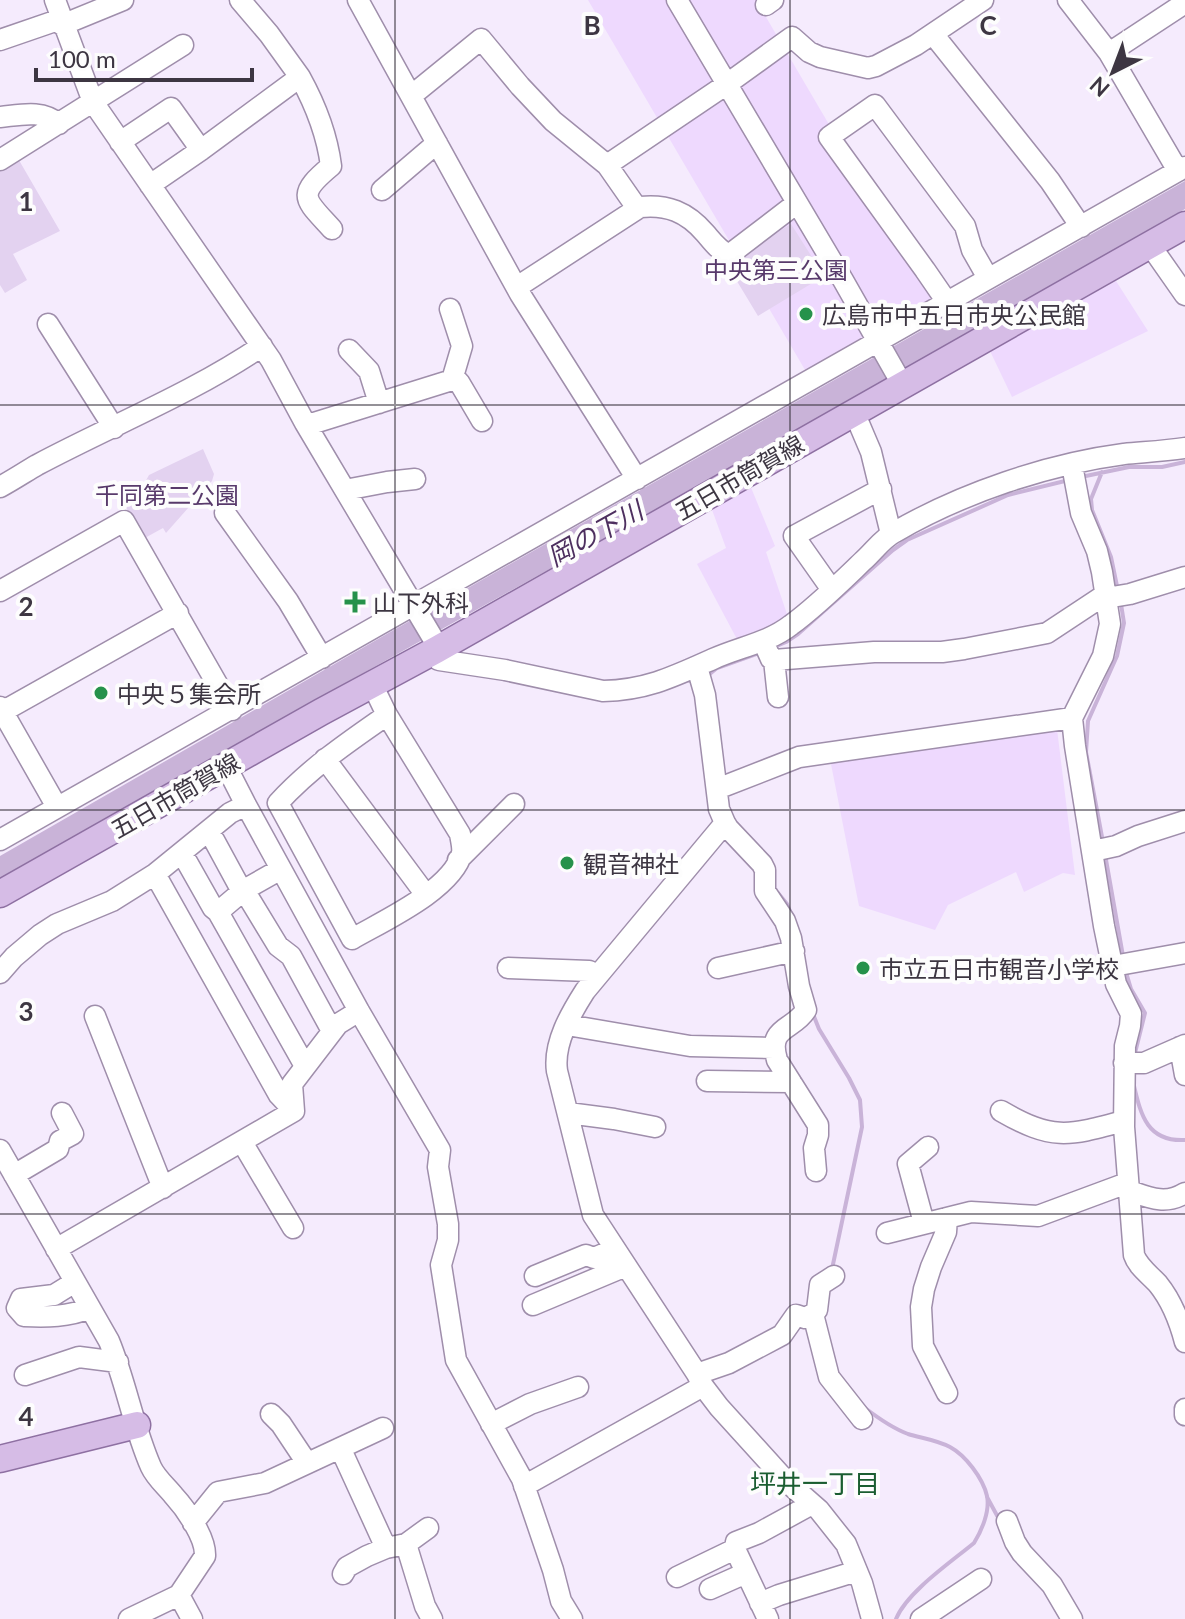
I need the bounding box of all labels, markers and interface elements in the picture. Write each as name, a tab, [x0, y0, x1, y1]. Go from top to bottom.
text: B	[583, 9, 601, 41]
text: C	[979, 9, 997, 41]
scale bar	[36, 32, 252, 82]
north arrow	[1073, 32, 1153, 112]
text: 100 m	[48, 44, 116, 73]
text: N	[1084, 72, 1115, 103]
text: 1	[18, 185, 34, 217]
park label: 中央第三公園	[704, 255, 848, 284]
place label: 広島市中五日市央公民館	[822, 300, 1086, 329]
marker: 広島市中五日市央公民館	[797, 305, 815, 323]
street label: 五日市筒賀線	[669, 428, 809, 526]
park label: 千同第二公園	[95, 480, 239, 509]
water label: 岡の下川	[542, 492, 651, 572]
place label: 山下外科	[373, 588, 469, 617]
text: 2	[18, 590, 34, 622]
marker: 山下外科	[344, 591, 366, 613]
place label: 中央５集会所	[117, 679, 261, 708]
marker: 中央５集会所	[92, 684, 110, 702]
street label: 五日市筒賀線	[105, 746, 245, 844]
place label: 観音神社	[583, 849, 679, 878]
marker: 観音神社	[558, 854, 576, 872]
place label: 市立五日市観音小学校	[879, 954, 1119, 983]
marker: 市立五日市観音小学校	[854, 959, 872, 977]
text: 3	[18, 995, 34, 1027]
text: 4	[18, 1400, 34, 1432]
district label: 坪井一丁目	[750, 1467, 880, 1499]

